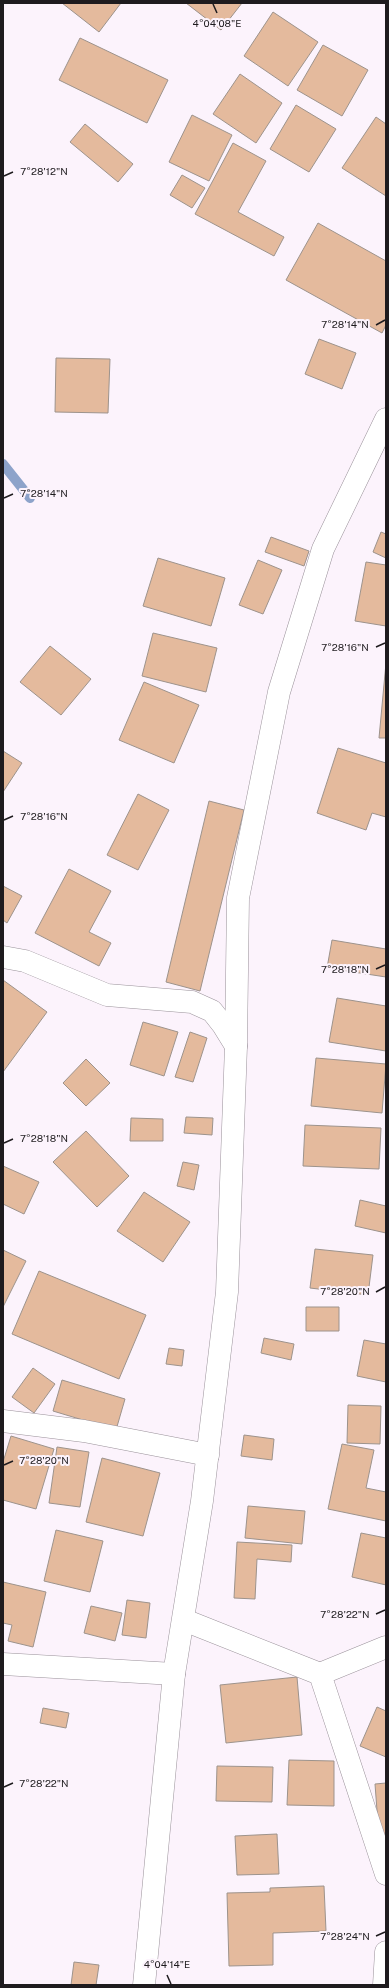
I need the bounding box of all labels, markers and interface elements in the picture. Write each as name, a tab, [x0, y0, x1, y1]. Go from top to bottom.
text: 4°04'08"E	[193, 17, 241, 29]
text: 7°28'12"N	[20, 165, 68, 177]
text: 7°28'14"N	[321, 318, 369, 330]
text: 7°28'14"N	[20, 487, 68, 499]
text: 7°28'16"N	[321, 641, 369, 653]
text: 7°28'16"N	[20, 810, 68, 822]
text: 7°28'18"N	[321, 963, 369, 975]
text: 7°28'18"N	[20, 1132, 68, 1144]
text: 7°28'20"N	[320, 1285, 370, 1297]
text: 7°28'20"N	[19, 1454, 69, 1466]
text: 7°28'22"N	[320, 1608, 370, 1620]
text: 7°28'22"N	[19, 1777, 69, 1789]
text: 7°28'24"N	[320, 1930, 370, 1942]
text: 4°04'14"E	[144, 1958, 190, 1970]

